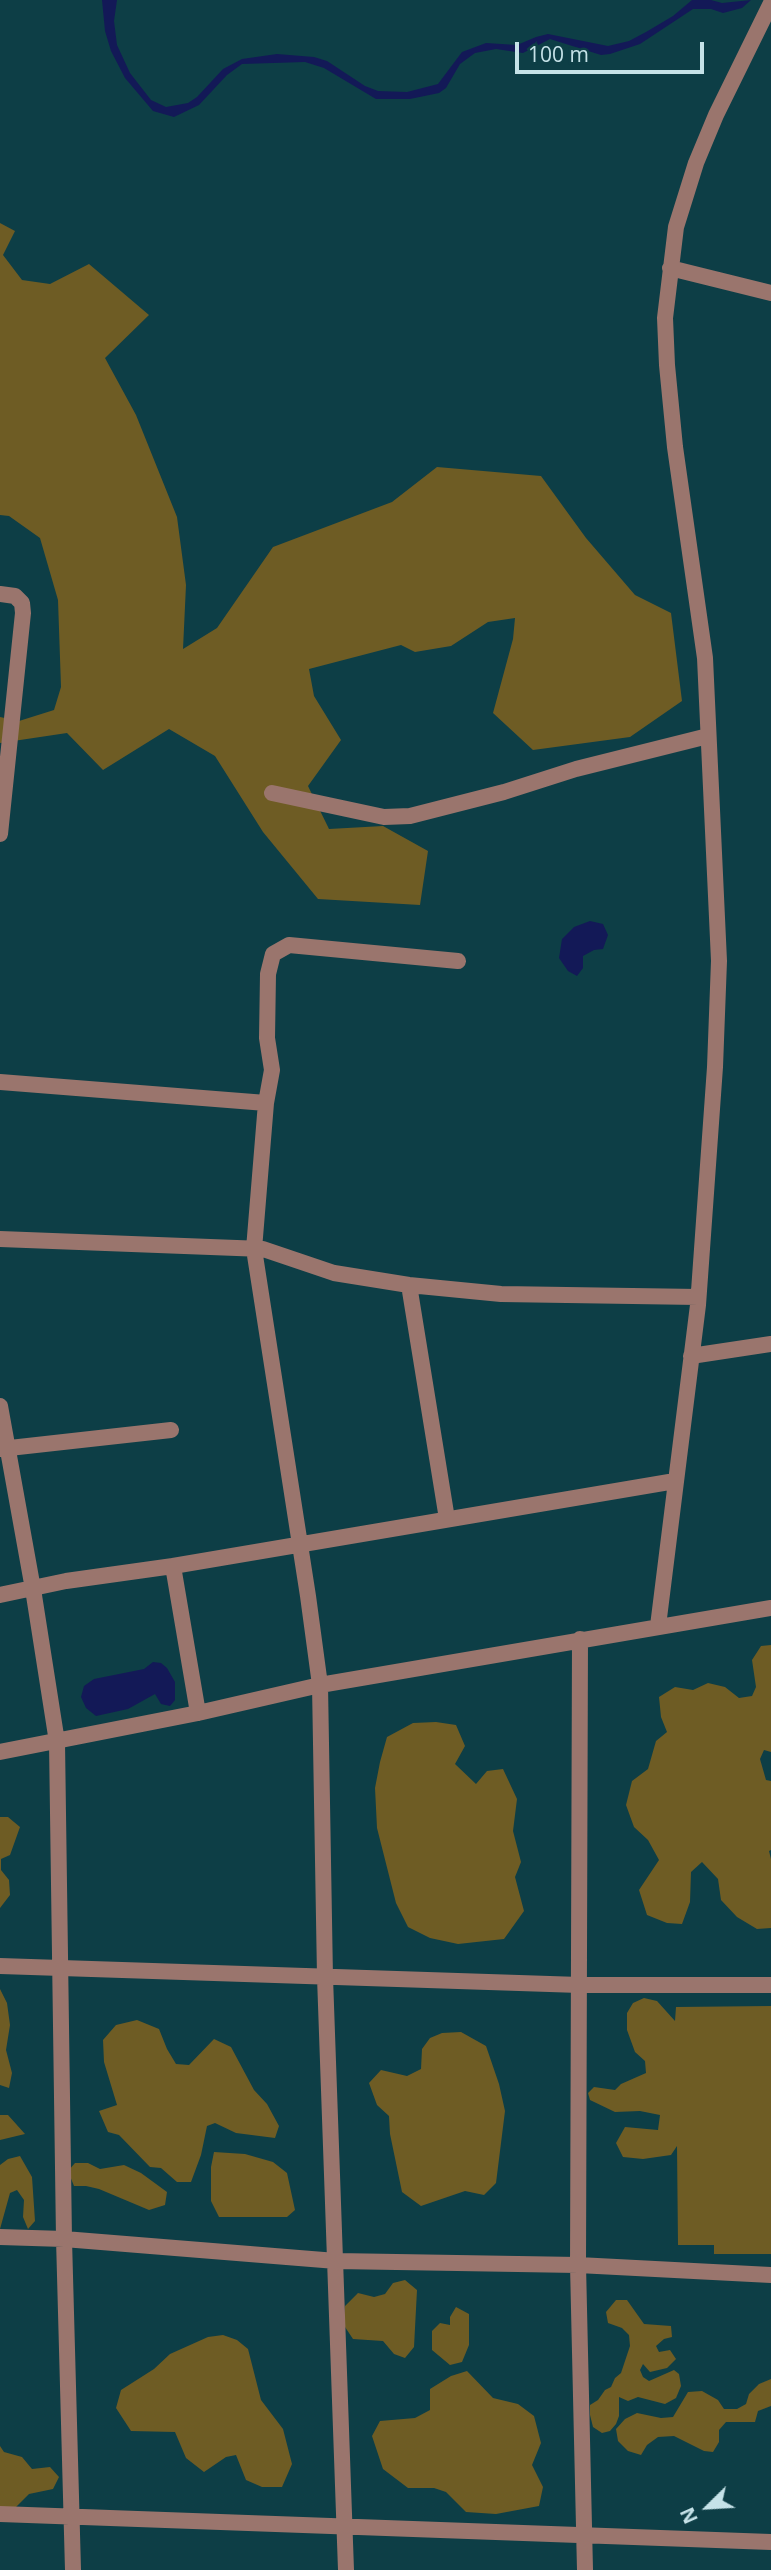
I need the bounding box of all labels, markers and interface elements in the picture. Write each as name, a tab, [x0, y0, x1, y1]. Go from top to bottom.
scale bar	[519, 28, 708, 72]
text: 100 m	[528, 40, 589, 68]
north arrow	[673, 2472, 743, 2542]
text: N	[674, 2503, 704, 2528]

